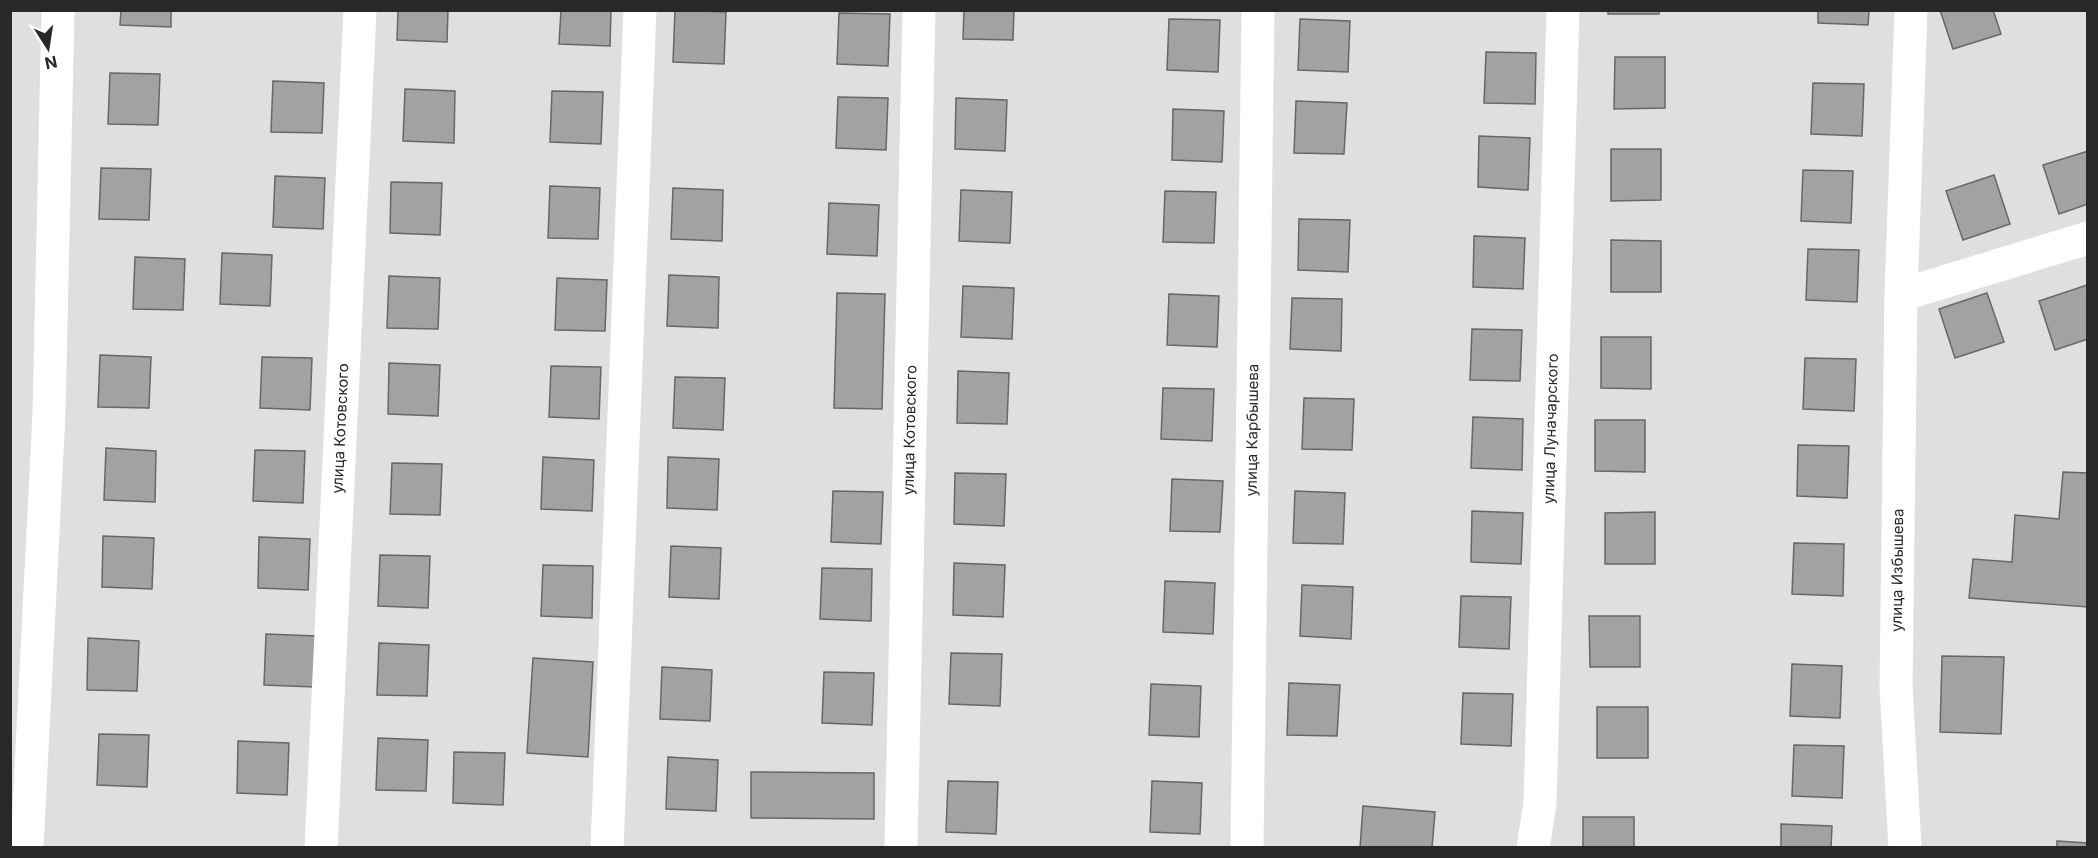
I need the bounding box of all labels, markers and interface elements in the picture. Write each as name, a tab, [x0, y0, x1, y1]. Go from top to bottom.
north arrow	[18, 18, 78, 78]
text: N	[43, 52, 59, 74]
street label: улица Луначарского	[1539, 353, 1562, 504]
street label: улица Котовского	[328, 363, 353, 494]
street label: улица Карбышева	[1242, 364, 1262, 496]
street label: улица Котовского	[899, 365, 920, 495]
street label: улица Избышева	[1887, 508, 1907, 632]

